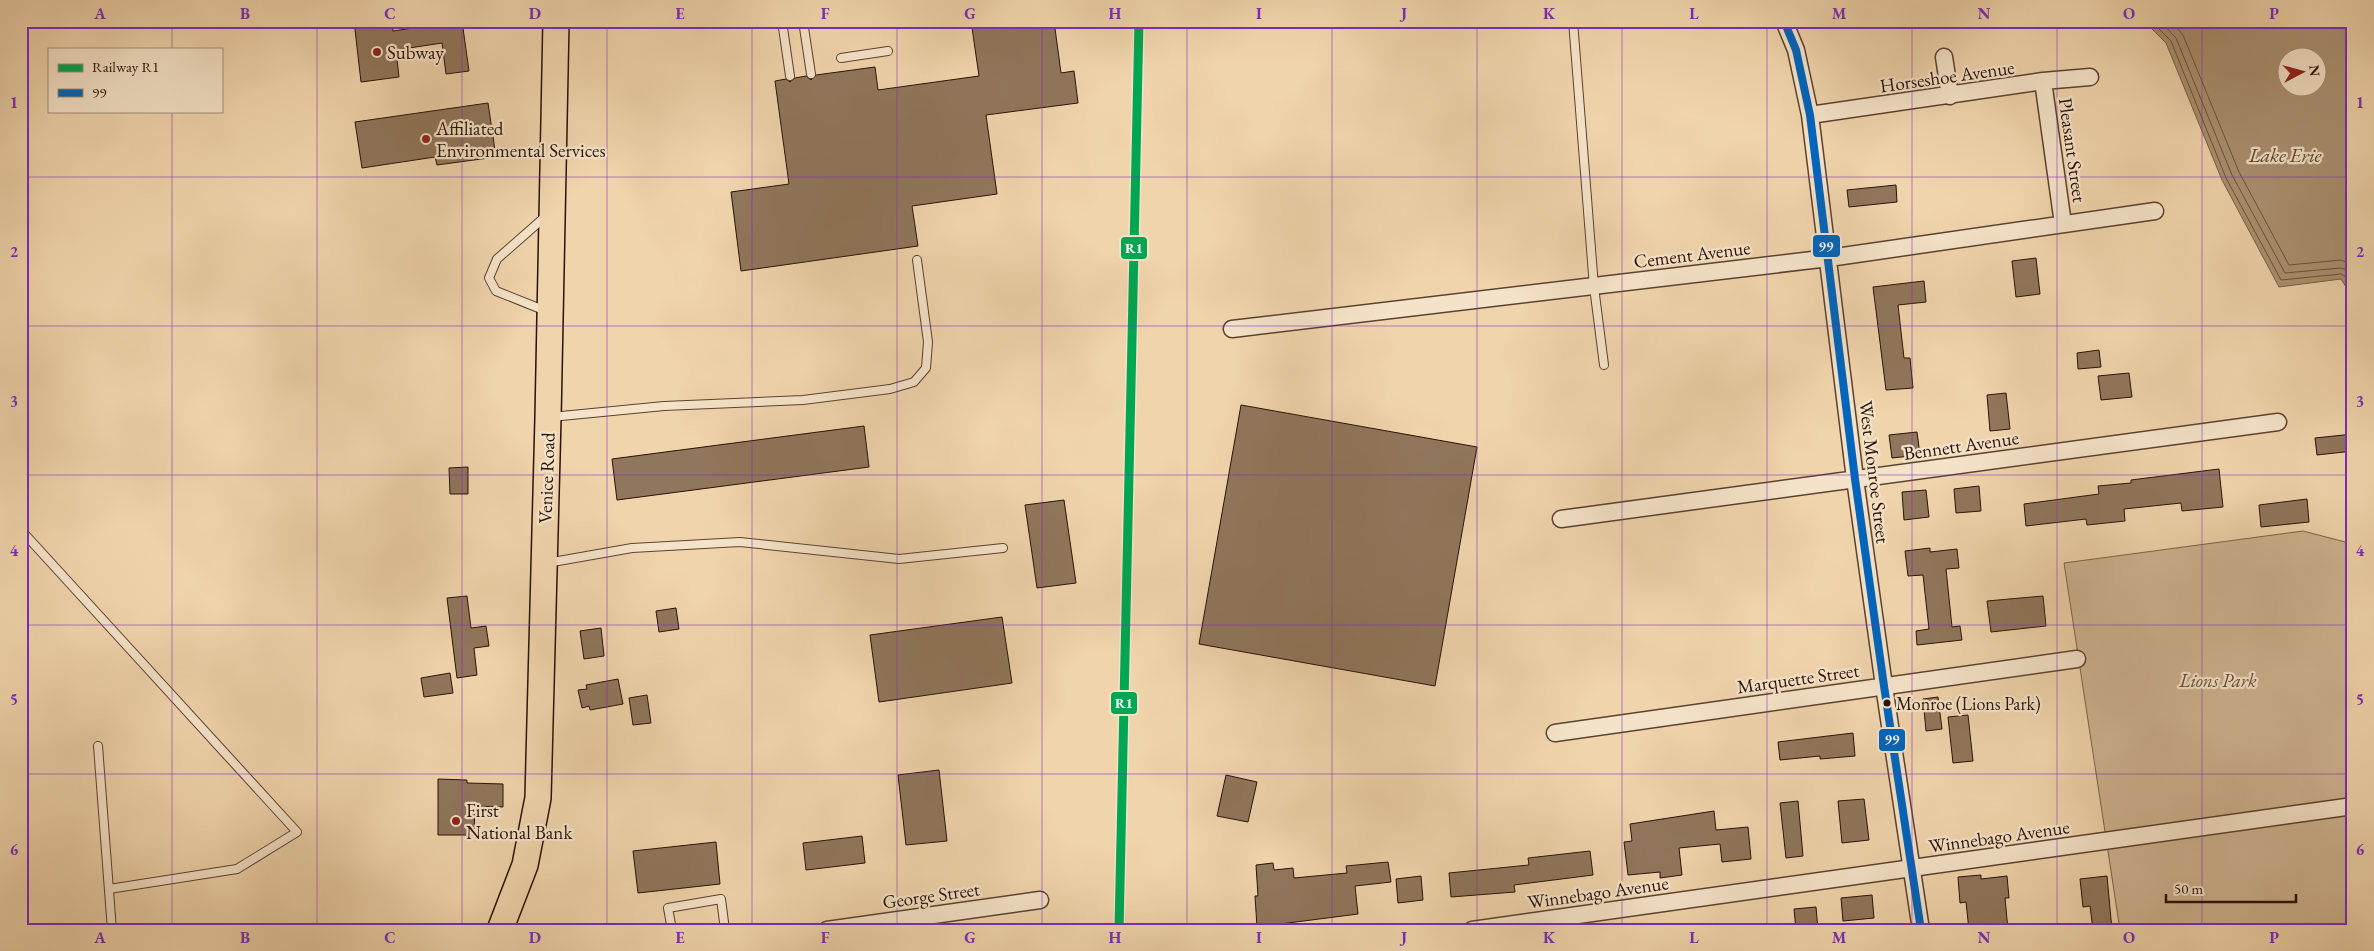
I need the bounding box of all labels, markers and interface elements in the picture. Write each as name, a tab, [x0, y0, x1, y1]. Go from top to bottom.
text: A	[93, 3, 106, 24]
text: B	[240, 3, 250, 24]
text: C	[384, 3, 396, 24]
text: D	[529, 3, 541, 24]
text: E	[675, 3, 685, 24]
text: F	[821, 3, 830, 24]
text: G	[964, 3, 976, 24]
text: H	[1109, 3, 1122, 24]
text: I	[1256, 3, 1262, 24]
text: J	[1399, 3, 1407, 24]
text: K	[1543, 3, 1556, 24]
text: L	[1689, 3, 1699, 24]
text: M	[1832, 3, 1847, 24]
text: N	[1978, 3, 1991, 24]
text: O	[2123, 3, 2135, 24]
text: P	[2269, 3, 2279, 24]
place label: Subway	[387, 40, 444, 65]
marker: Subway	[371, 46, 383, 58]
legend	[48, 48, 222, 112]
north arrow	[2276, 48, 2326, 98]
street label: Horseshoe Avenue	[1878, 55, 2016, 98]
text: Railway R1	[92, 57, 159, 76]
text: N	[2305, 64, 2325, 78]
text: 99	[92, 83, 106, 102]
text: 1	[10, 92, 18, 113]
text: 1	[2356, 92, 2364, 113]
street label: Pleasant Street	[2053, 96, 2092, 204]
place label: Affiliated Environmental Services	[435, 116, 606, 163]
marker: Affiliated Environmental Services	[420, 133, 432, 145]
water label: Lake Erie	[2248, 142, 2321, 168]
line badge: 99	[1812, 234, 1841, 258]
street label: Cement Avenue	[1632, 235, 1752, 274]
line badge: R1	[1120, 236, 1148, 260]
text: 99	[1819, 237, 1834, 255]
text: R1	[1125, 239, 1143, 257]
text: 2	[10, 241, 19, 262]
text: 2	[2356, 241, 2365, 262]
text: 3	[10, 391, 18, 412]
text: 3	[2356, 391, 2364, 412]
street label: West Monroe Street	[1853, 399, 1896, 545]
street label: Bennett Avenue	[1902, 425, 2020, 466]
street label: Venice Road	[532, 432, 561, 524]
text: 4	[10, 540, 19, 561]
text: 4	[2356, 540, 2365, 561]
street label: Marquette Street	[1735, 658, 1861, 699]
park label: Lions Park	[2178, 668, 2257, 693]
text: 5	[10, 689, 18, 710]
text: 5	[2356, 689, 2364, 710]
line badge: R1	[1110, 691, 1138, 715]
place label: Monroe (Lions Park)	[1896, 692, 2041, 715]
text: R1	[1115, 694, 1133, 712]
marker: Monroe (Lions Park)	[1882, 698, 1892, 708]
line badge: 99	[1878, 728, 1906, 752]
text: 99	[1885, 730, 1900, 748]
place label: First National Bank	[466, 798, 573, 845]
street label: Winnebago Avenue	[1927, 814, 2071, 859]
marker: First National Bank	[450, 815, 462, 827]
text: 6	[10, 839, 19, 860]
text: 6	[2356, 839, 2365, 860]
street label: Winnebago Avenue	[1526, 870, 1670, 915]
scale bar	[2166, 871, 2296, 903]
street label: George Street	[881, 876, 981, 915]
text: 50 m	[2174, 879, 2203, 898]
text: A	[93, 927, 106, 948]
text: B	[240, 927, 250, 948]
text: C	[384, 927, 396, 948]
text: D	[529, 927, 541, 948]
text: E	[675, 927, 685, 948]
text: F	[821, 927, 830, 948]
text: G	[964, 927, 976, 948]
text: H	[1109, 927, 1122, 948]
text: I	[1256, 927, 1262, 948]
text: J	[1399, 927, 1407, 948]
text: K	[1543, 927, 1556, 948]
text: L	[1689, 927, 1699, 948]
text: M	[1832, 927, 1847, 948]
text: N	[1978, 927, 1991, 948]
text: O	[2123, 927, 2135, 948]
text: P	[2269, 927, 2279, 948]

